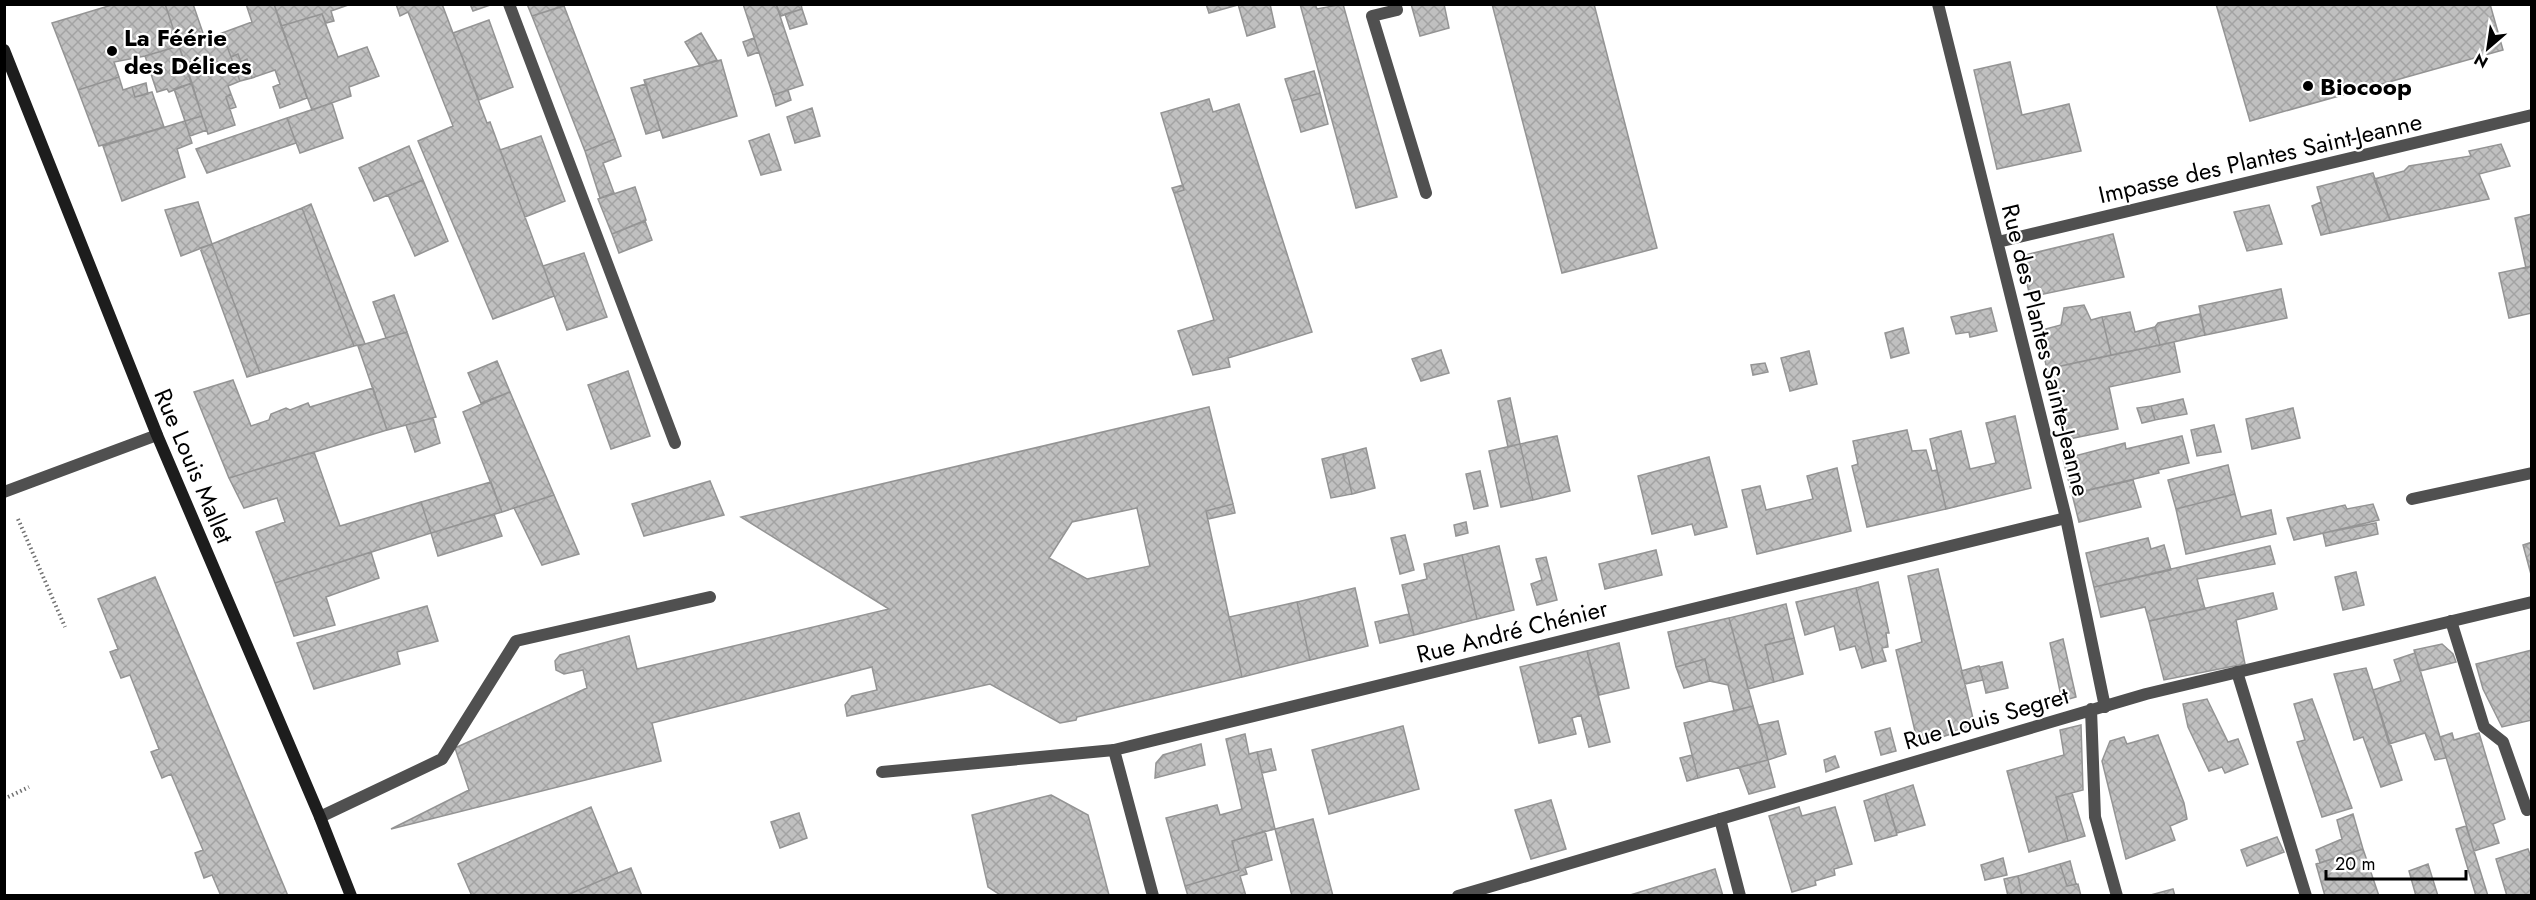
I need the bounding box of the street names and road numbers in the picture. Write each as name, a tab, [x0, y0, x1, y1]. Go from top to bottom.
street label: Impasse des Plantes Saint-Jeanne	[2095, 104, 2425, 212]
street label: Rue des Plantes Sainte-Jeanne	[1993, 200, 2099, 500]
street label: Rue Louis Mallet	[146, 383, 243, 549]
street label: Rue André Chénier	[1413, 590, 1612, 672]
street label: Rue Louis Segret	[1899, 678, 2073, 758]

